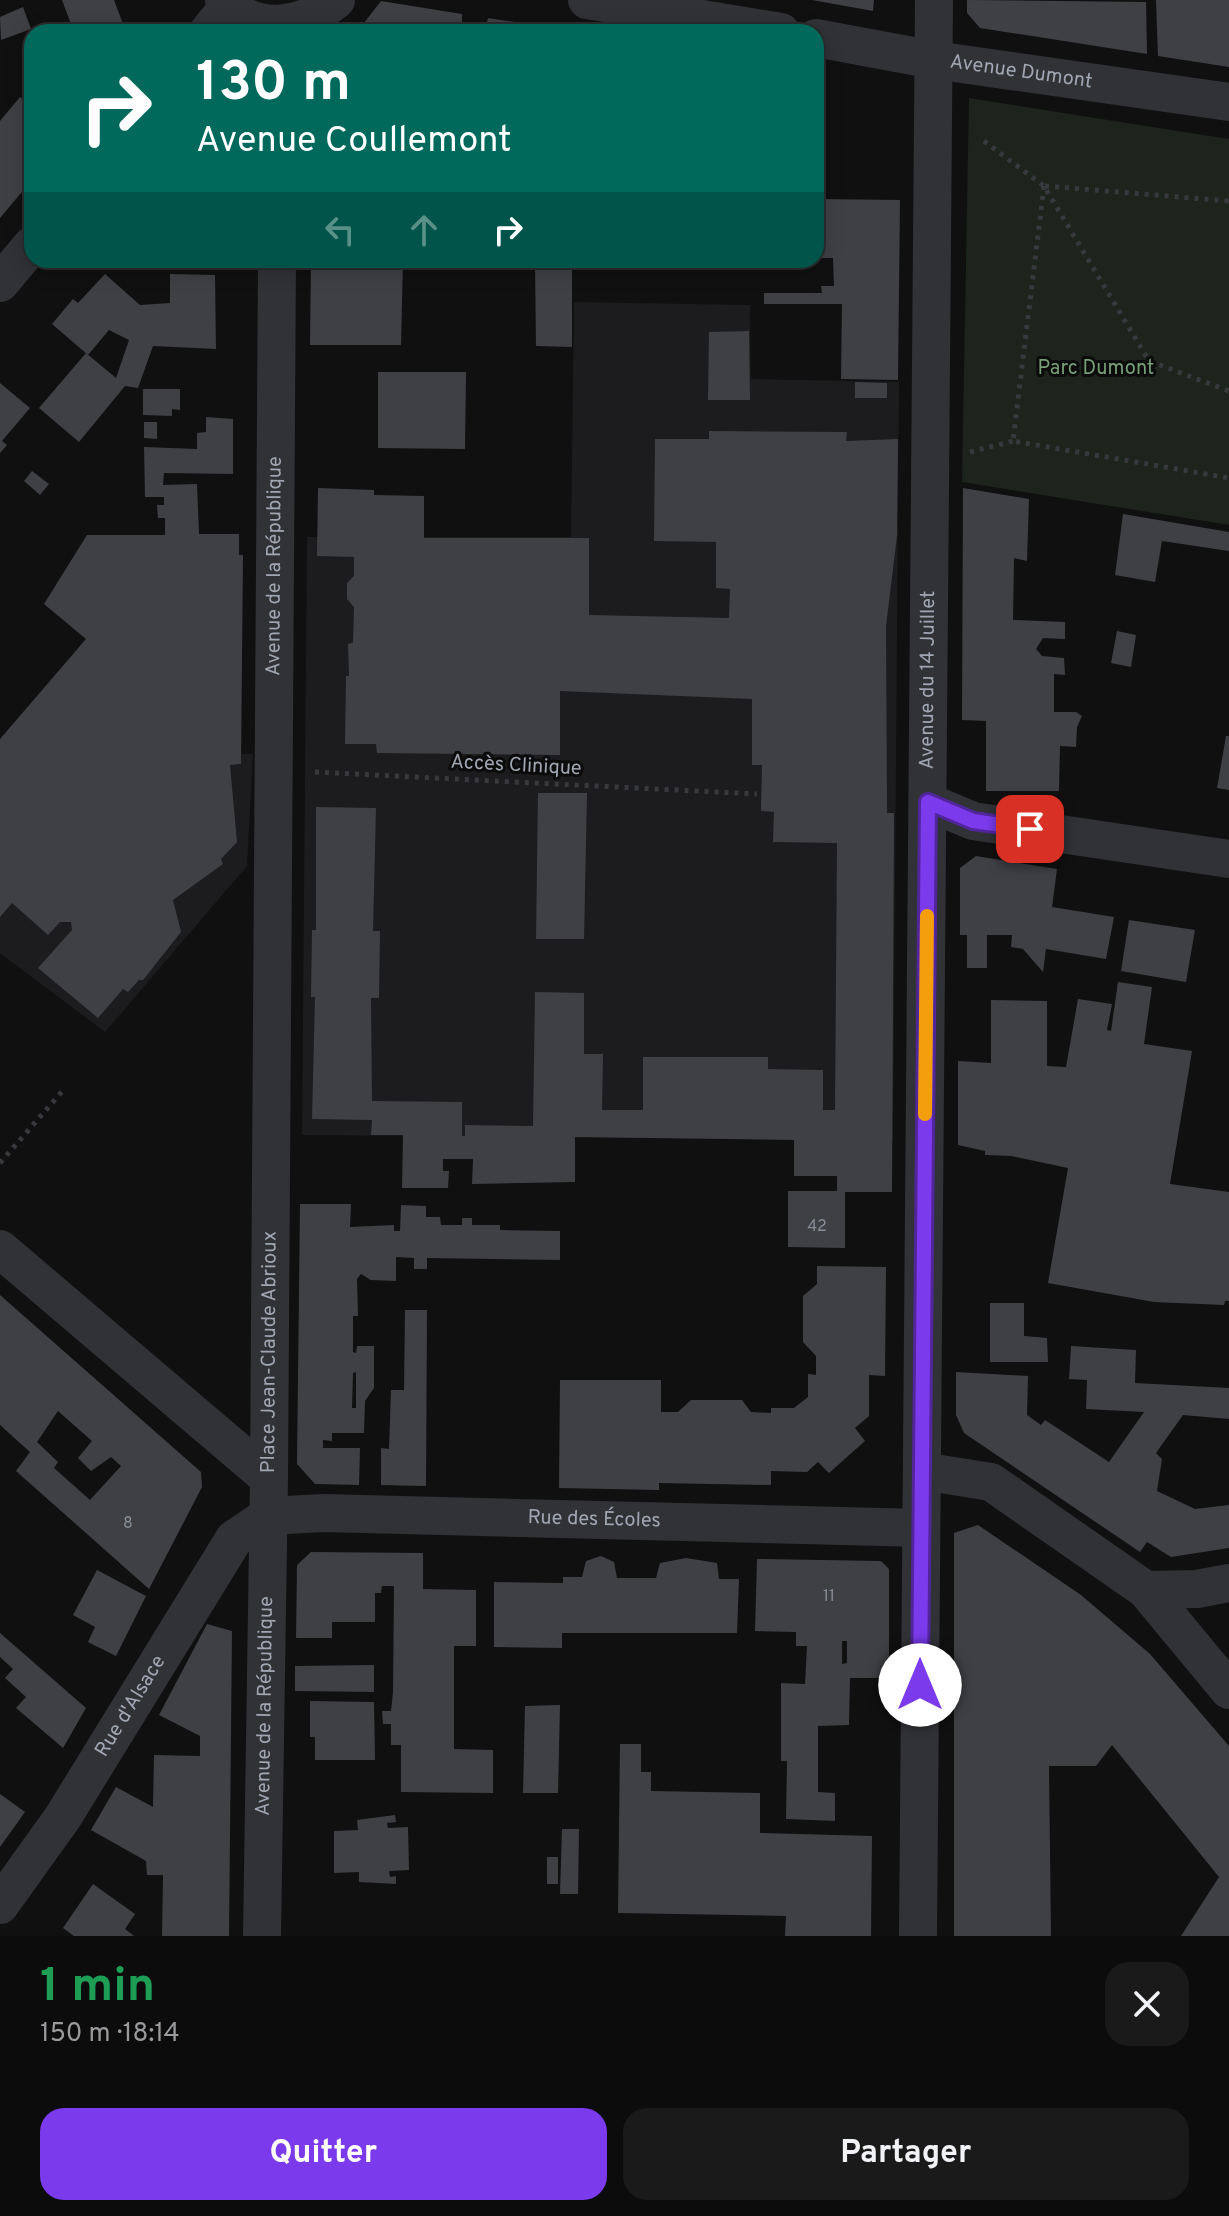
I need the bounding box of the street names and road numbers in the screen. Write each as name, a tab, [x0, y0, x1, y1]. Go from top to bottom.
street label: Avenue Dumont	[948, 49, 1094, 95]
street label: Avenue de la République	[261, 456, 289, 676]
street label: Avenue du 14 Juillet	[915, 590, 942, 770]
street label: Accès Clinique	[450, 750, 582, 782]
street label: Place Jean-Claude Abrioux	[256, 1231, 284, 1473]
street label: Rue des Écoles	[527, 1505, 661, 1534]
street label: Avenue de la République	[251, 1596, 280, 1816]
street label: Rue d'Alsace	[90, 1651, 172, 1762]

